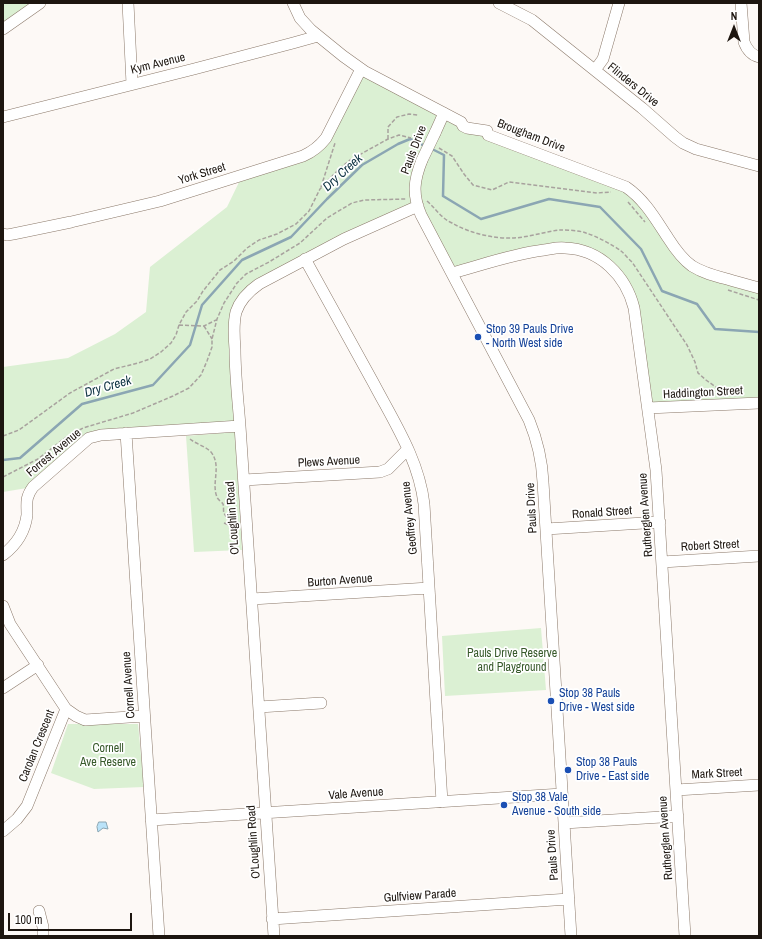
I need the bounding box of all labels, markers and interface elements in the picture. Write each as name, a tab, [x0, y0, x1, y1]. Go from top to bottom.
north arrow	[714, 8, 754, 48]
text: N	[731, 9, 737, 23]
street label: Kym Avenue	[129, 50, 187, 78]
street label: Flinders Drive	[604, 60, 662, 110]
street label: Brougham Drive	[495, 116, 567, 156]
street label: Pauls Drive	[398, 124, 430, 176]
water label: Dry Creek	[320, 151, 366, 195]
street label: York Street	[177, 160, 227, 188]
place label: Stop 39 Pauls Drive - North West side	[486, 323, 574, 351]
marker: Stop 39 Pauls Drive - North West side	[473, 332, 483, 342]
water label: Dry Creek	[83, 373, 133, 401]
street label: Haddington Street	[663, 384, 743, 402]
street label: Forrest Avenue	[24, 426, 84, 480]
street label: Plews Avenue	[298, 453, 360, 471]
street label: Rutherglen Avenue	[636, 473, 656, 557]
street label: O'Loughlin Road	[223, 481, 243, 555]
street label: Geoffrey Avenue	[399, 481, 421, 555]
street label: Pauls Drive	[523, 482, 541, 534]
street label: Ronald Street	[571, 504, 633, 522]
street label: Robert Street	[680, 537, 740, 555]
street label: Burton Avenue	[307, 572, 373, 590]
park label: Pauls Drive Reserve and Playground	[467, 647, 557, 675]
street label: Cornell Avenue	[119, 651, 139, 719]
place label: Stop 38 Pauls Drive - West side	[559, 687, 635, 715]
marker: Stop 38 Pauls Drive - West side	[546, 696, 556, 706]
street label: Carolan Crescent	[16, 708, 58, 784]
park label: Cornell Ave Reserve	[80, 742, 136, 770]
place label: Stop 38 Pauls Drive - East side	[576, 756, 649, 784]
marker: Stop 38 Pauls Drive - East side	[563, 765, 573, 775]
street label: Mark Street	[691, 765, 743, 783]
street label: Vale Avenue	[328, 785, 384, 803]
place label: Stop 38 Vale Avenue - South side	[512, 791, 601, 819]
street label: Rutherglen Avenue	[656, 796, 676, 880]
marker: Stop 38 Vale Avenue - South side	[499, 800, 509, 810]
street label: O'Loughlin Road	[244, 805, 264, 879]
street label: Pauls Drive	[544, 829, 562, 881]
street label: Gulfview Parade	[383, 886, 457, 906]
scale bar	[10, 905, 134, 931]
text: 100 m	[15, 912, 42, 928]

